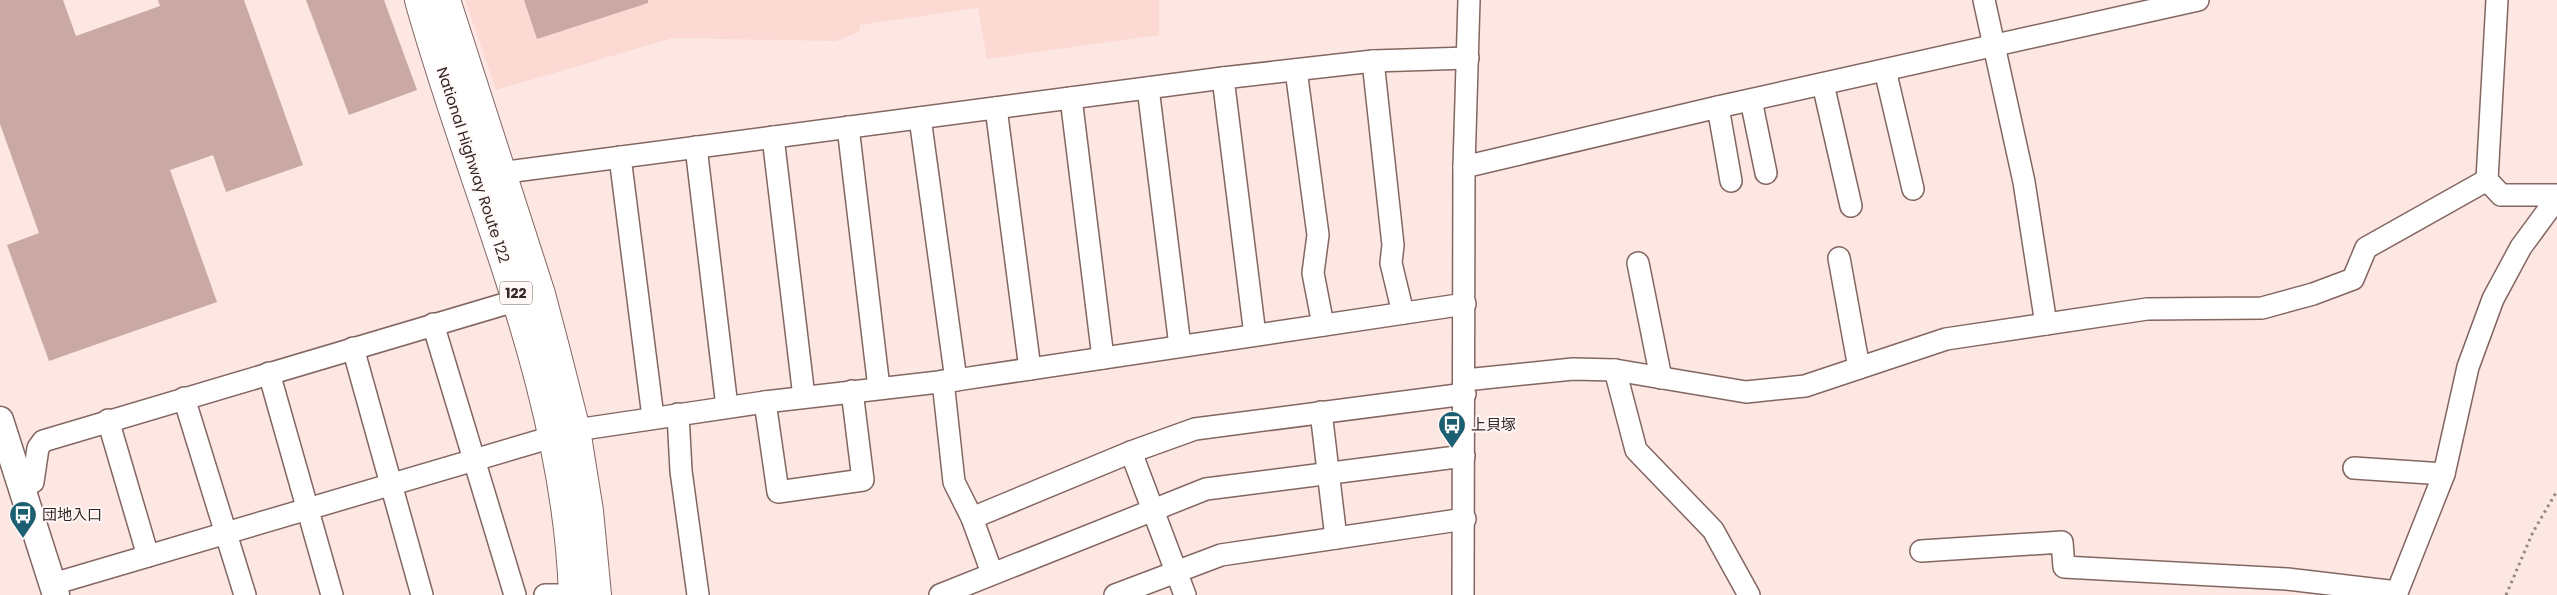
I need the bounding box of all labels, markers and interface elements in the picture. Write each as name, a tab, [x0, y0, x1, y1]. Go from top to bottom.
street label: National Highway Route 122	[432, 64, 515, 265]
road number: 122	[500, 282, 532, 304]
bus stop icon: 上貝塚	[1437, 410, 1467, 449]
place label: 上貝塚	[1471, 414, 1516, 435]
bus stop icon: 団地入口	[8, 500, 38, 539]
place label: 団地入口	[42, 504, 102, 525]

